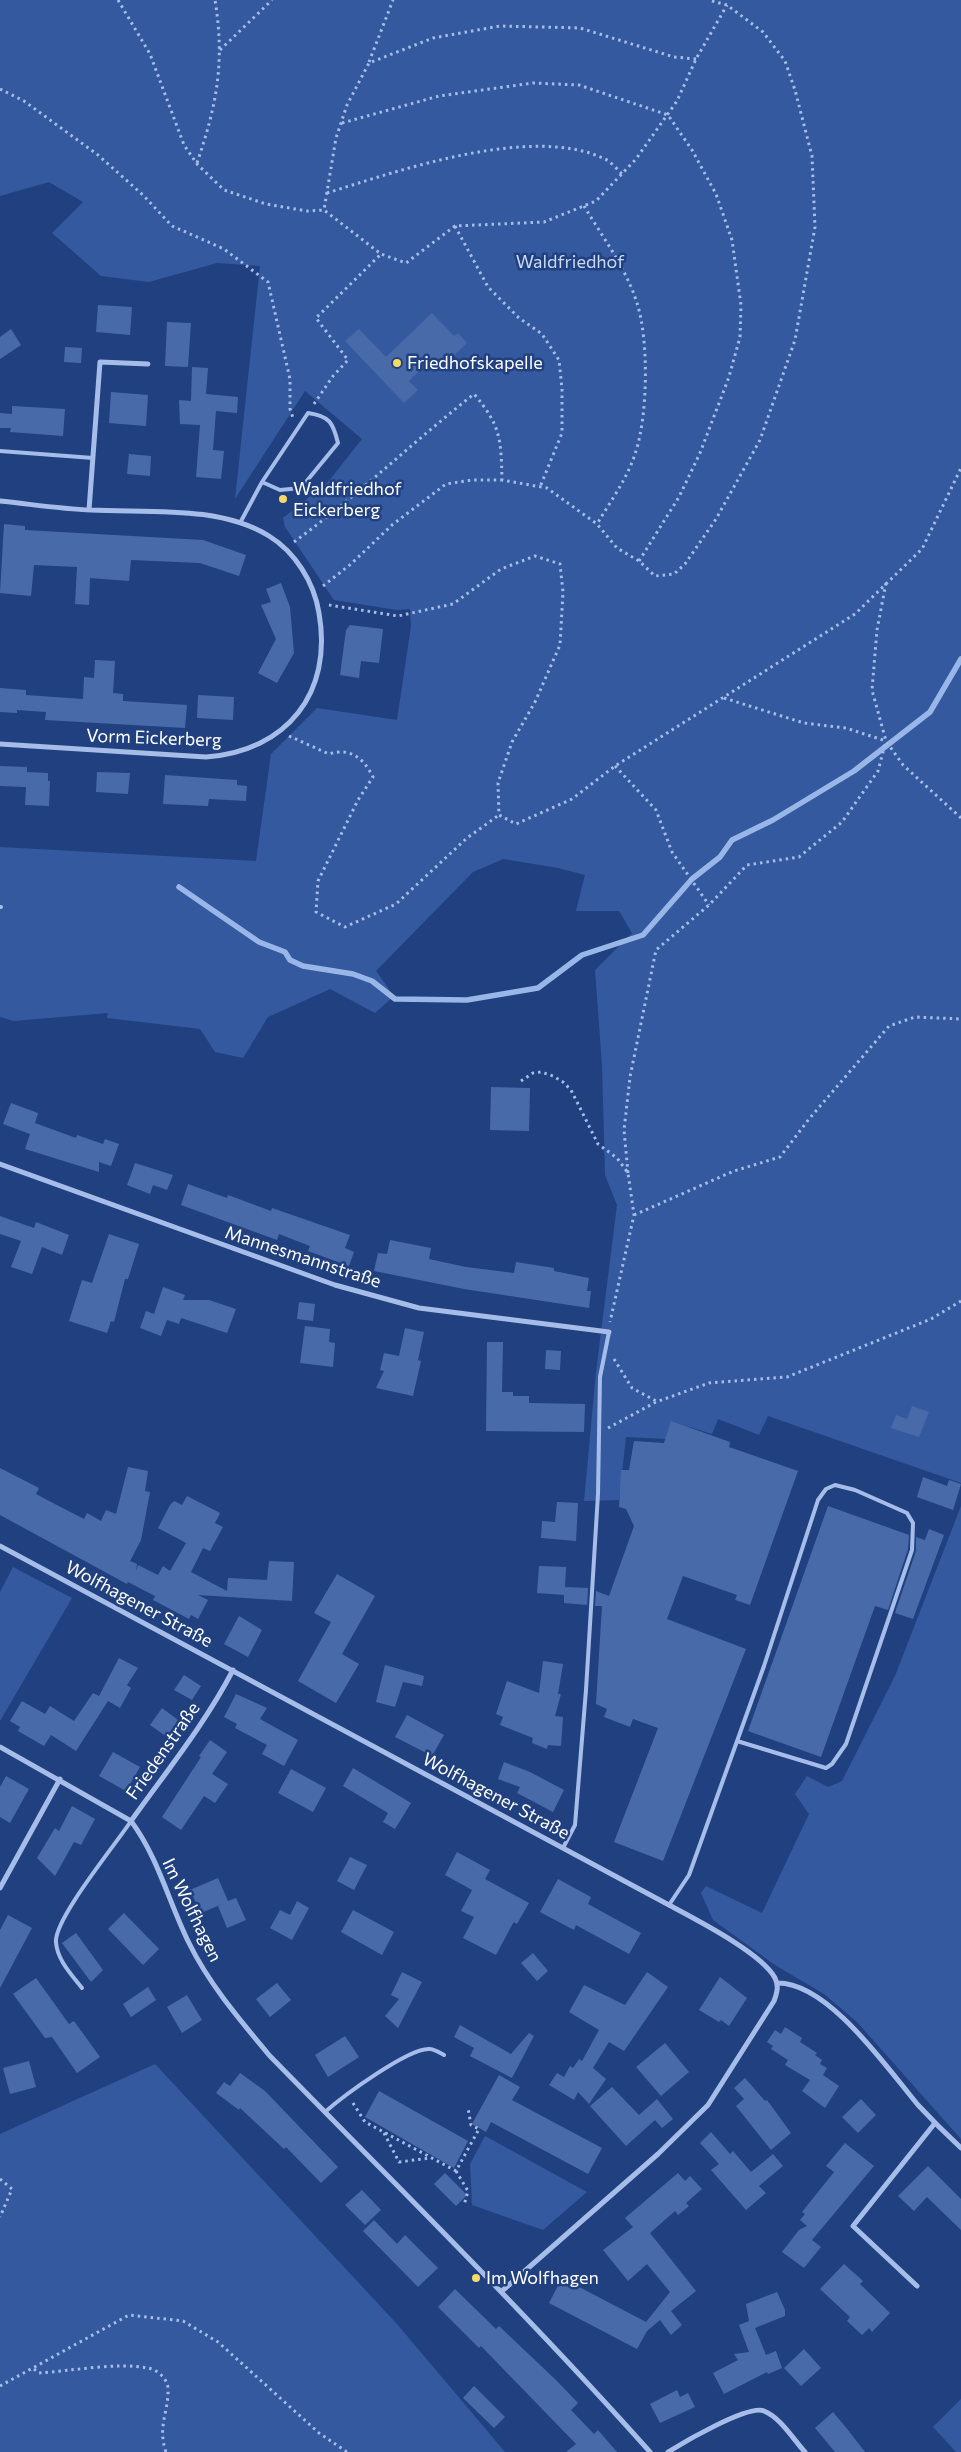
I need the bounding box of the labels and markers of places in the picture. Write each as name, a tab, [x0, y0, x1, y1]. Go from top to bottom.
place label: Friedhofskapelle	[407, 352, 543, 374]
marker: Friedhofskapelle	[391, 357, 403, 369]
place label: Waldfriedhof Eickerberg	[293, 478, 402, 520]
marker: Waldfriedhof Eickerberg	[277, 493, 289, 505]
place label: Im Wolfhagen	[486, 2267, 599, 2289]
marker: Im Wolfhagen	[470, 2272, 482, 2284]

